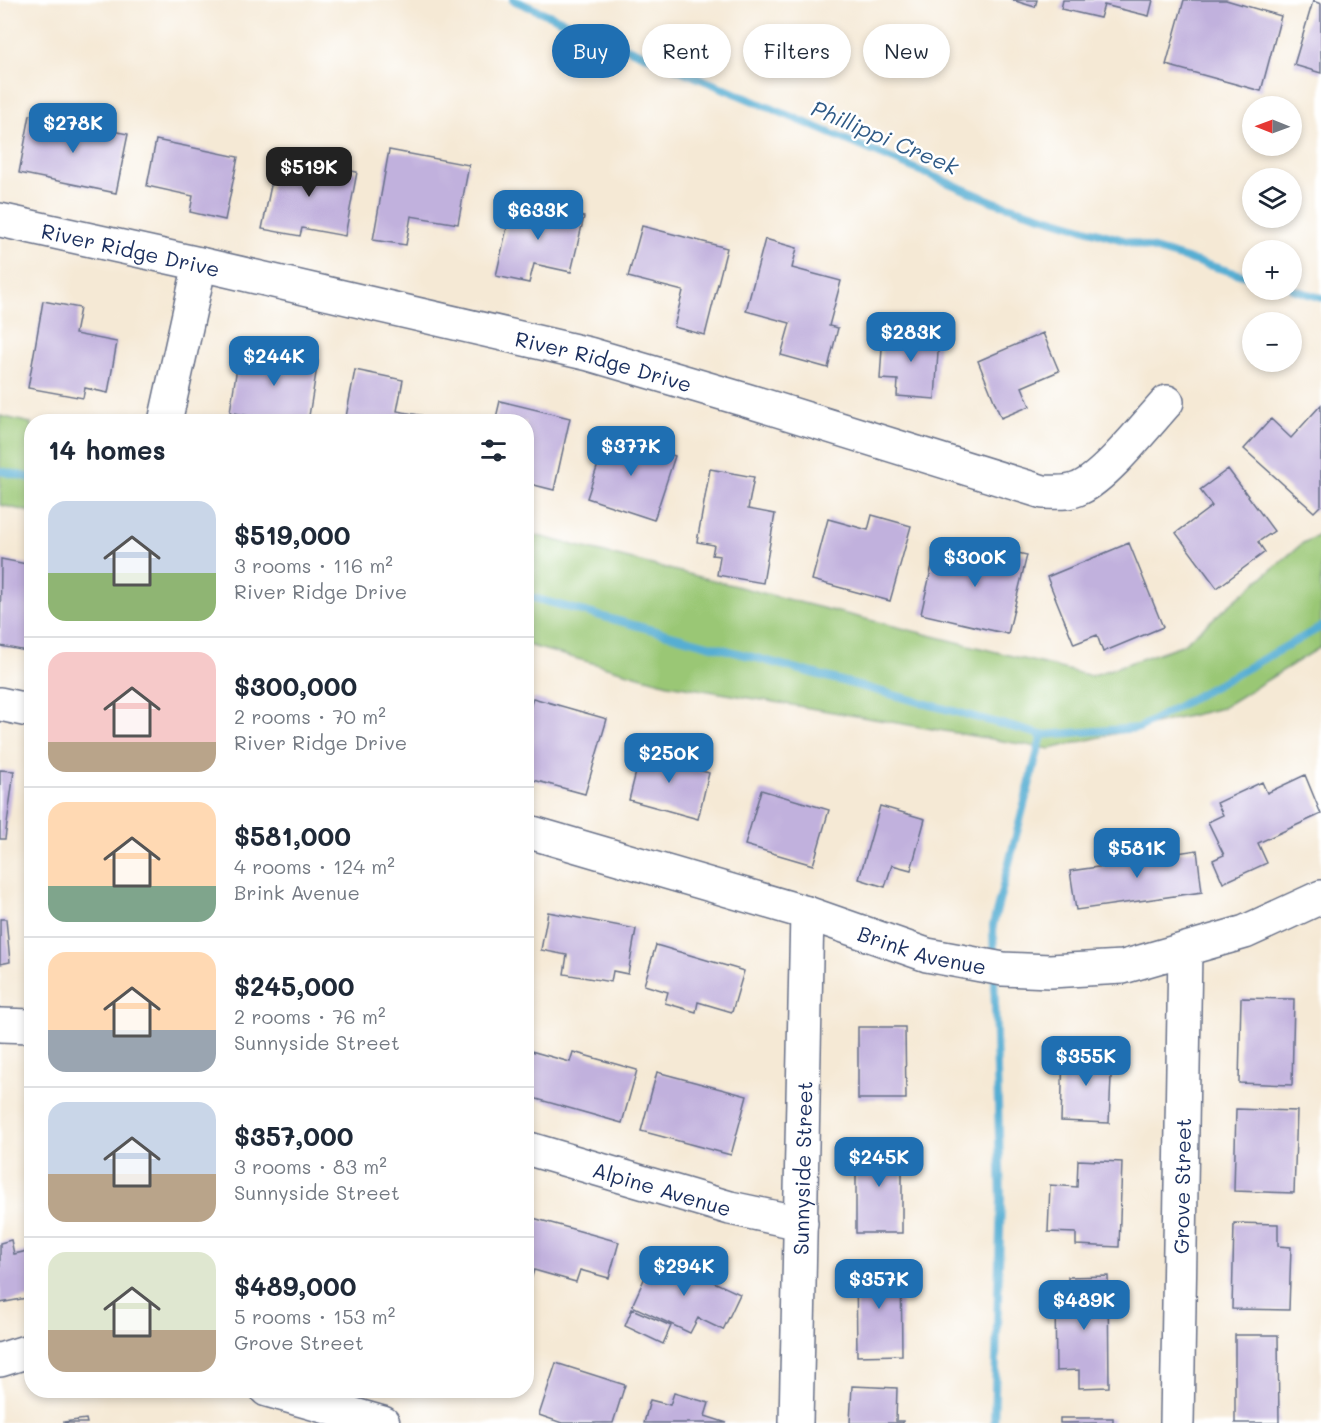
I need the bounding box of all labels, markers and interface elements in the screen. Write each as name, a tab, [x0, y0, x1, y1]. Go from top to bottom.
chip: Buy	[552, 24, 630, 78]
chip: Rent	[642, 24, 731, 78]
chip: Filters	[743, 24, 851, 78]
chip: New	[863, 24, 950, 78]
water label: Phillippi Creek	[807, 93, 964, 182]
north arrow	[1242, 96, 1302, 156]
map controls	[1242, 96, 1302, 372]
pin: $278K	[31, 103, 115, 154]
text: $278K	[43, 109, 103, 135]
pin: $519K	[267, 147, 351, 198]
text: $519K	[280, 153, 338, 179]
button: layers	[1242, 168, 1302, 228]
pin: $633K	[496, 190, 580, 241]
text: $633K	[507, 196, 569, 222]
street label: River Ridge Drive	[39, 216, 223, 282]
button: +	[1242, 240, 1302, 300]
pin: $283K	[869, 312, 953, 363]
button: −	[1242, 312, 1302, 372]
text: $283K	[880, 318, 942, 344]
street label: River Ridge Drive	[513, 324, 695, 397]
pin: $244K	[232, 336, 316, 387]
text: $244K	[243, 342, 305, 368]
pin: $377K	[589, 426, 673, 477]
text: $377K	[601, 432, 661, 458]
text: 14 homes	[48, 433, 166, 467]
icon: filters	[477, 434, 510, 467]
text: $519,000	[234, 518, 351, 552]
icon: home	[96, 525, 168, 597]
pin: $300K	[933, 537, 1017, 588]
text: $300K	[943, 543, 1007, 569]
text: 3 rooms · 116 m²	[234, 552, 393, 578]
text: River Ridge Drive	[234, 578, 407, 604]
text: $300,000	[234, 669, 357, 703]
icon: home	[96, 676, 168, 748]
text: 2 rooms · 70 m²	[234, 703, 386, 729]
text: River Ridge Drive	[234, 729, 407, 755]
pin: $250K	[627, 733, 711, 784]
text: $250K	[638, 739, 700, 765]
text: $581,000	[234, 819, 351, 853]
icon: home	[96, 826, 168, 898]
pin: $581K	[1095, 828, 1179, 879]
text: $581K	[1108, 834, 1166, 860]
text: 4 rooms · 124 m²	[234, 853, 395, 879]
text: Brink Avenue	[234, 879, 360, 905]
street label: Brink Avenue	[855, 918, 989, 979]
text: $245,000	[234, 969, 354, 1003]
icon: home	[96, 976, 168, 1048]
text: 2 rooms · 76 m²	[234, 1003, 386, 1029]
text: Sunnyside Street	[234, 1029, 400, 1055]
pin: $355K	[1044, 1036, 1128, 1087]
text: $355K	[1056, 1042, 1116, 1068]
street label: Sunnyside Street	[786, 1081, 817, 1255]
street label: Grove Street	[1166, 1118, 1196, 1254]
text: $357,000	[234, 1119, 353, 1153]
icon: home	[96, 1126, 168, 1198]
pin: $245K	[837, 1137, 921, 1188]
text: $245K	[848, 1143, 910, 1169]
text: 3 rooms · 83 m²	[234, 1153, 387, 1179]
street label: Alpine Avenue	[590, 1155, 735, 1221]
text: Sunnyside Street	[234, 1179, 400, 1205]
pin: $294K	[642, 1246, 726, 1297]
text: $294K	[653, 1252, 715, 1278]
pin: $357K	[837, 1259, 921, 1310]
text: $357K	[849, 1265, 909, 1291]
text: $489,000	[234, 1269, 356, 1303]
icon: home	[96, 1276, 168, 1348]
pin: $489K	[1042, 1280, 1126, 1331]
text: $489K	[1053, 1286, 1115, 1312]
text: 5 rooms · 153 m²	[234, 1303, 395, 1329]
text: Grove Street	[234, 1329, 364, 1355]

